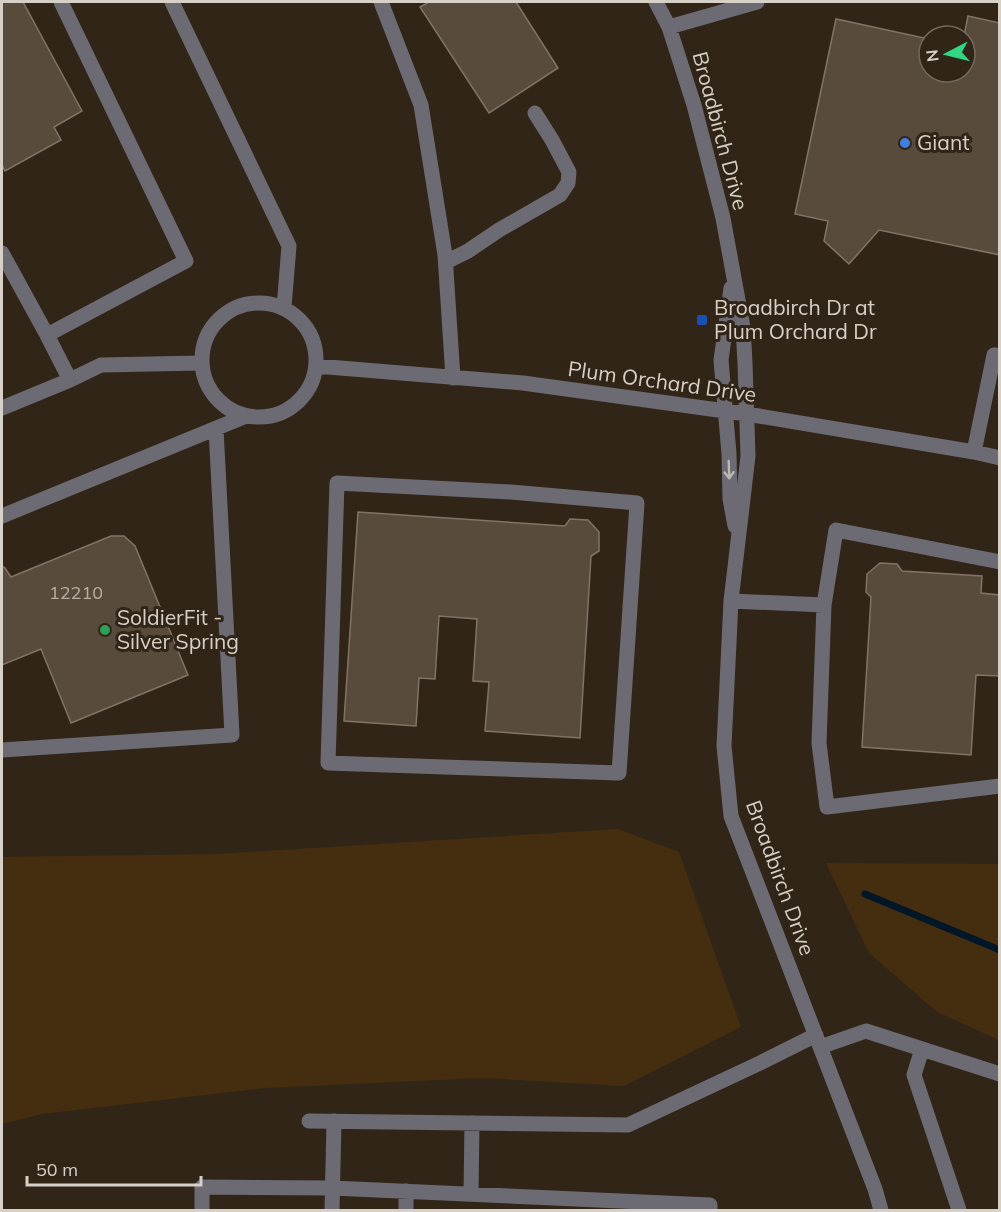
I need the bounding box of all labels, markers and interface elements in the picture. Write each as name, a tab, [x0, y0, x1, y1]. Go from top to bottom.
north arrow	[917, 24, 977, 84]
street label: Broadbirch Drive	[687, 49, 755, 213]
text: N	[921, 49, 943, 63]
place label: Giant	[917, 129, 970, 155]
marker: Giant	[898, 136, 912, 150]
place label: Broadbirch Dr at Plum Orchard Dr	[714, 294, 877, 344]
marker: Broadbirch Dr at Plum Orchard Dr	[695, 313, 709, 327]
street label: Plum Orchard Drive	[566, 355, 758, 407]
one-way arrow	[723, 460, 735, 480]
house number: 12210	[49, 581, 103, 604]
place label: SoldierFit - Silver Spring	[117, 604, 239, 654]
marker: SoldierFit - Silver Spring	[98, 623, 112, 637]
street label: Broadbirch Drive	[741, 797, 821, 959]
scale bar	[27, 1149, 201, 1187]
text: 50 m	[36, 1158, 78, 1181]

